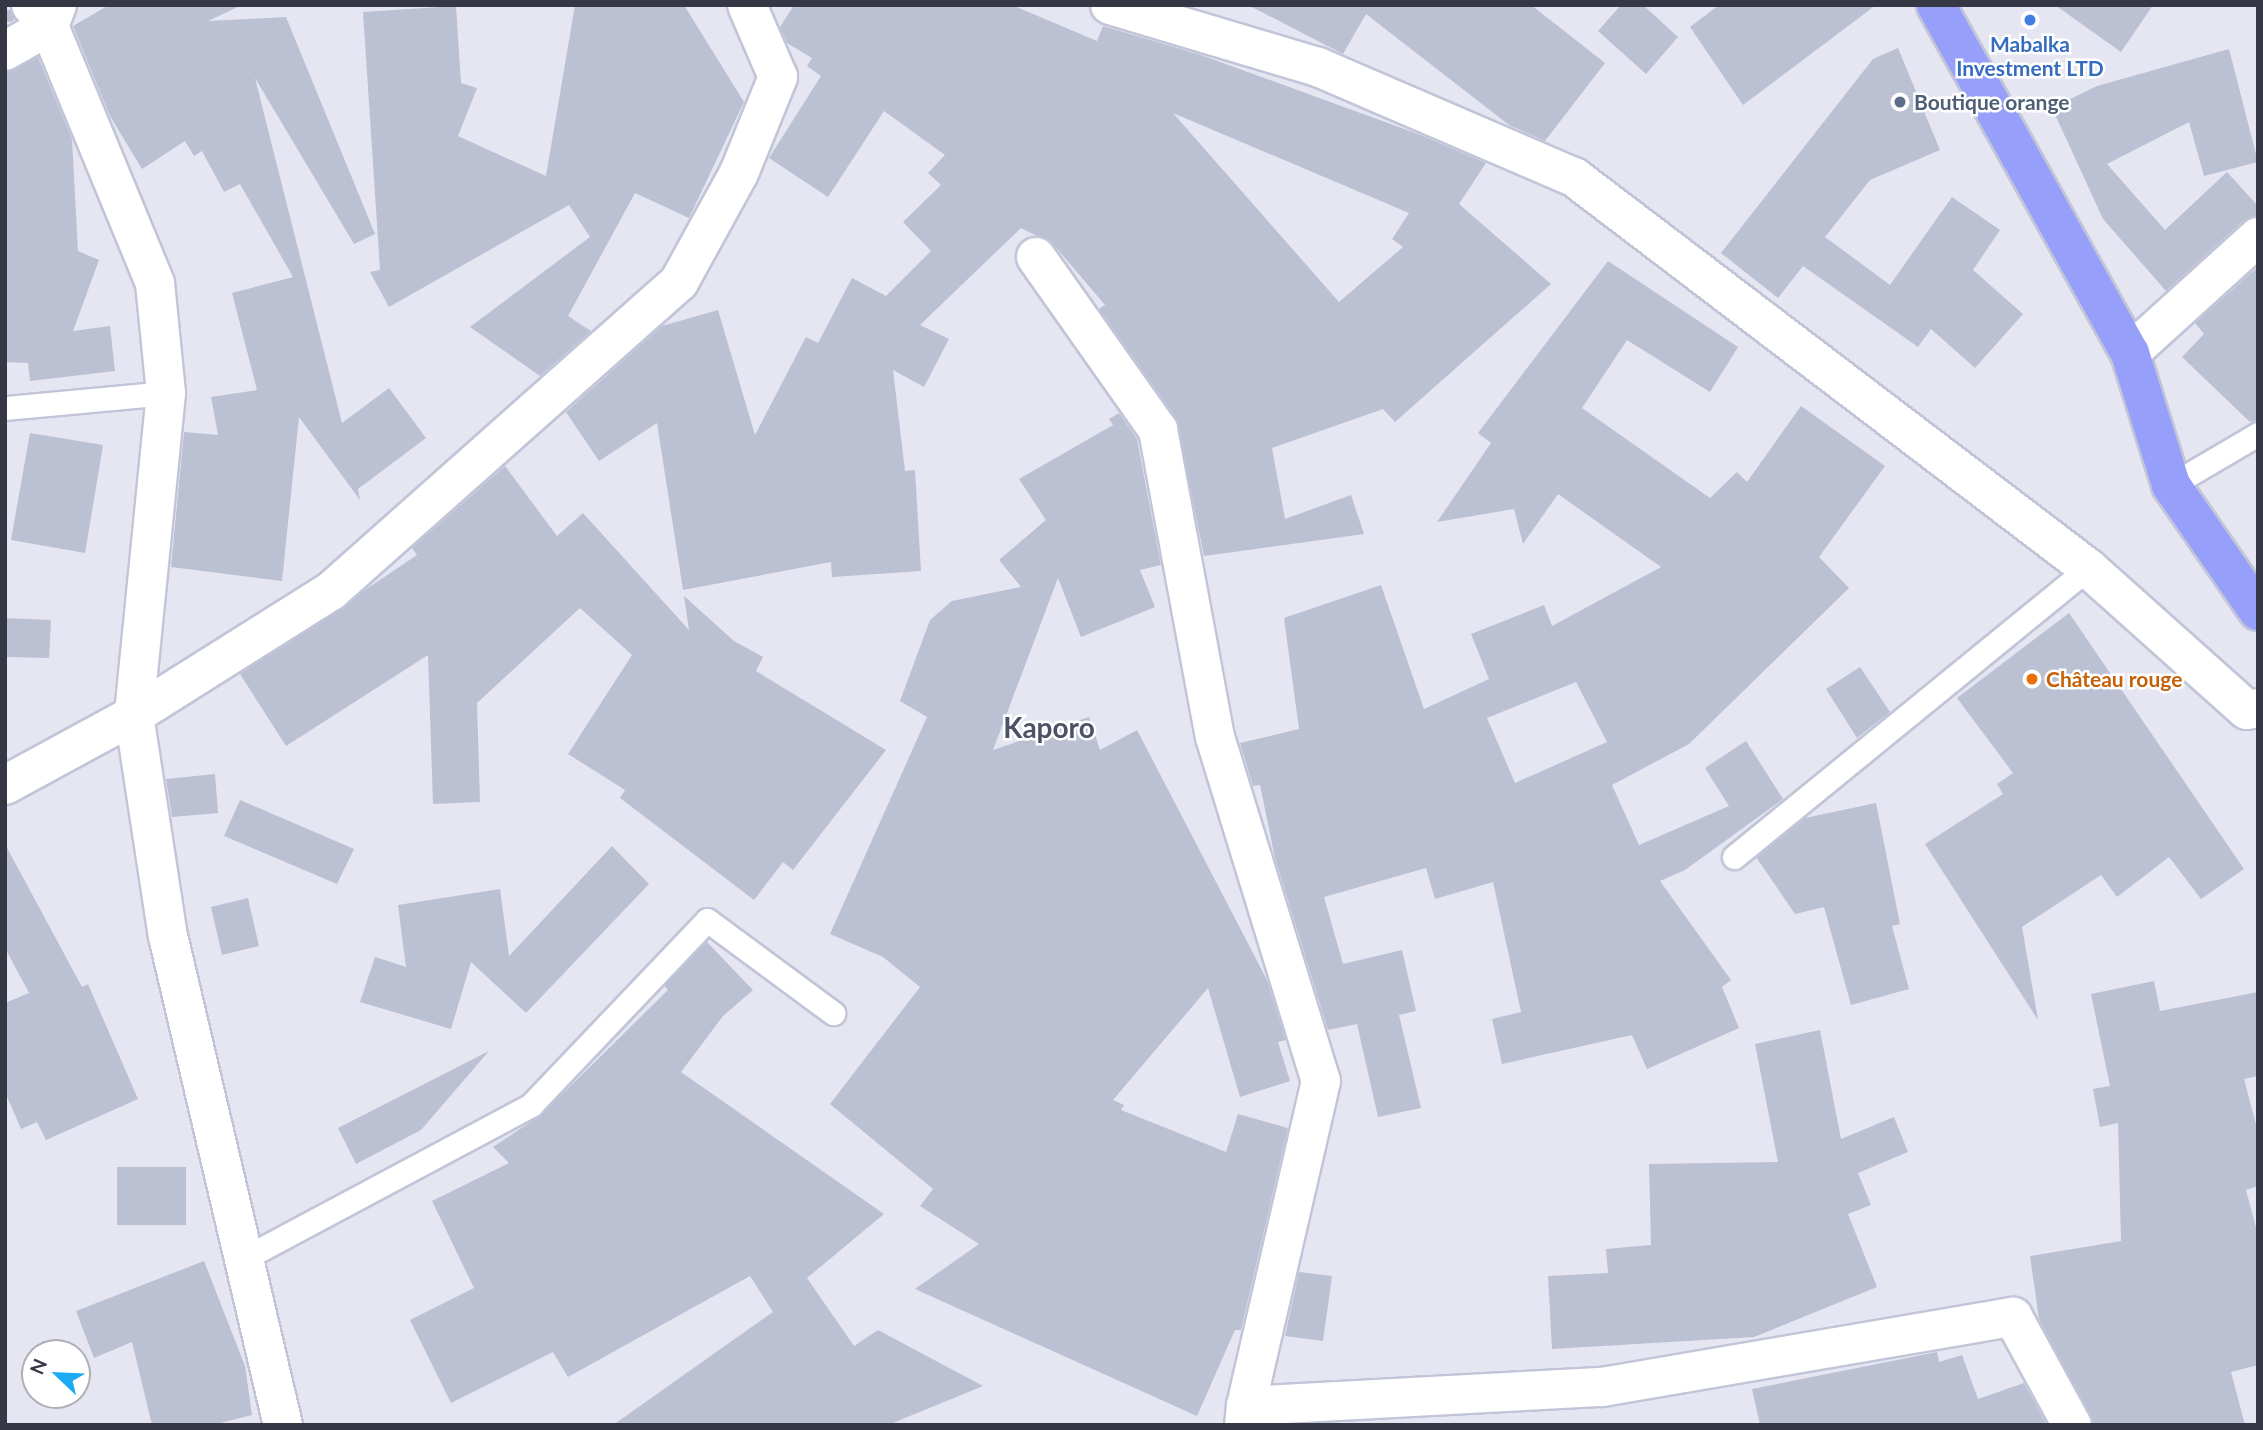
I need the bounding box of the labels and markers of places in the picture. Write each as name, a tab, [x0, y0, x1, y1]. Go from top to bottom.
marker: Mabalka Investment LTD	[2022, 12, 2038, 28]
place label: Mabalka Investment LTD	[1956, 31, 2104, 81]
place label: Boutique orange	[1914, 89, 2070, 115]
marker: Boutique orange	[1892, 94, 1908, 110]
place label: Château rouge	[2046, 666, 2182, 692]
marker: Château rouge	[2024, 671, 2040, 687]

